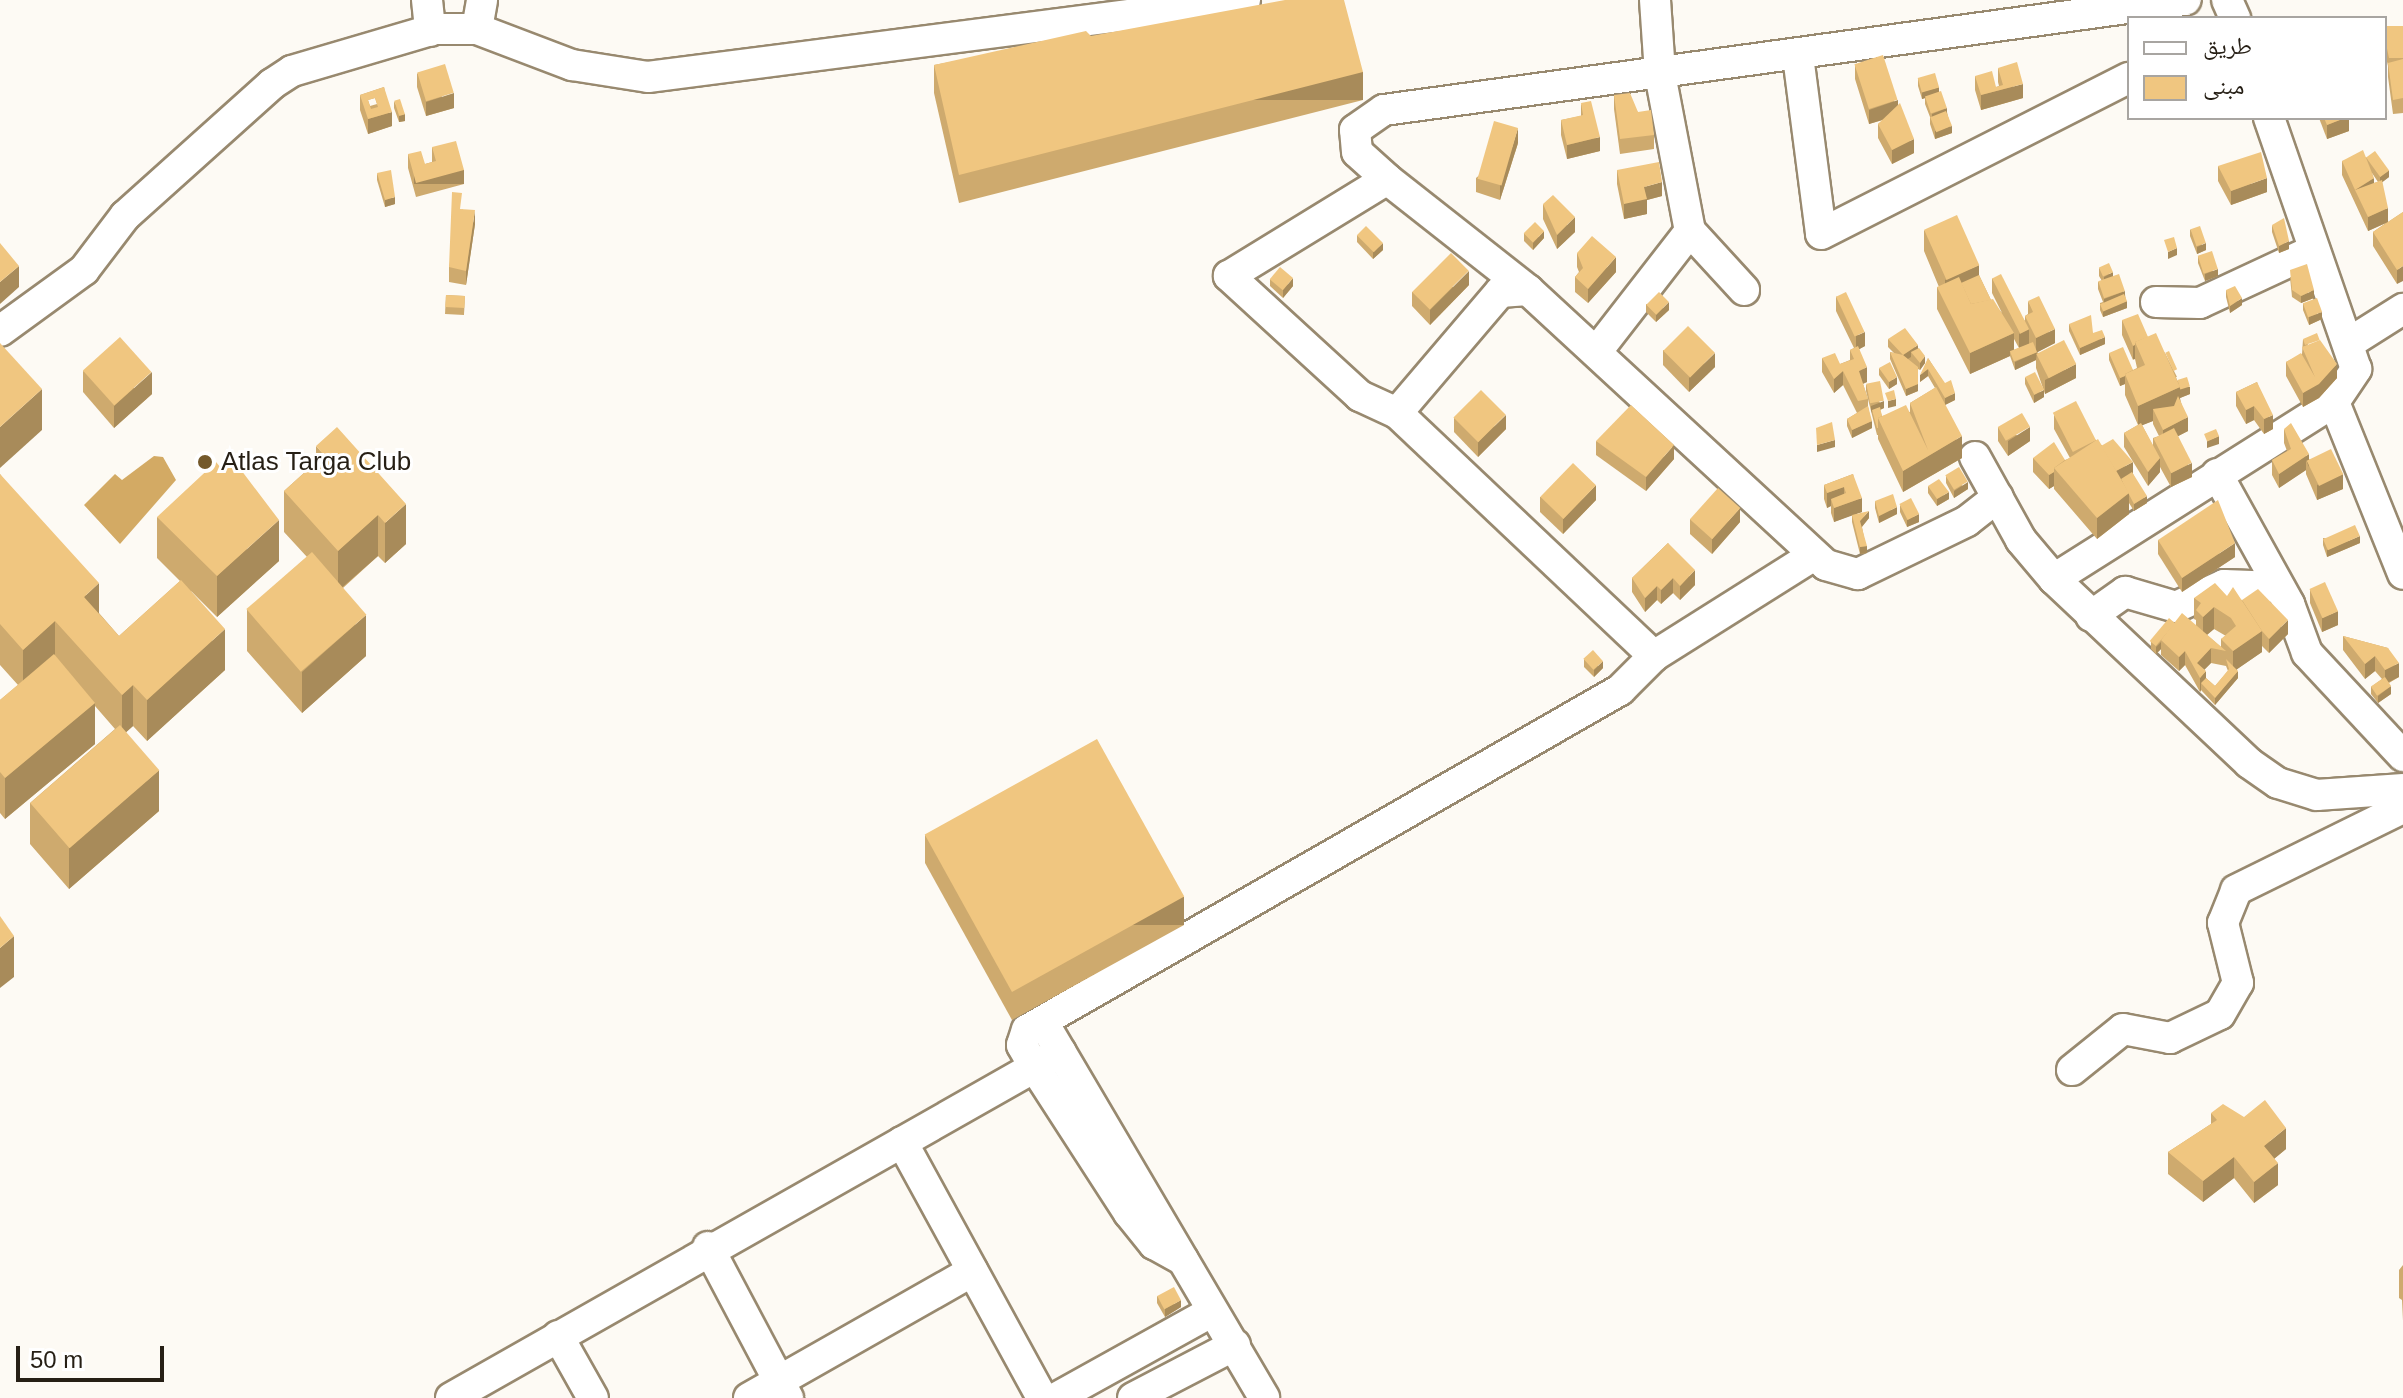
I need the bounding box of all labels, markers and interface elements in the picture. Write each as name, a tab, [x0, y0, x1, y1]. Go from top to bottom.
legend	[2127, 16, 2387, 120]
text: طريق	[2203, 32, 2252, 59]
text: مبنى	[2203, 72, 2244, 99]
place label: Atlas Targa Club	[221, 446, 412, 478]
marker: Atlas Targa Club	[196, 453, 214, 471]
scale bar	[20, 1330, 168, 1380]
text: 50 m	[30, 1346, 83, 1373]

